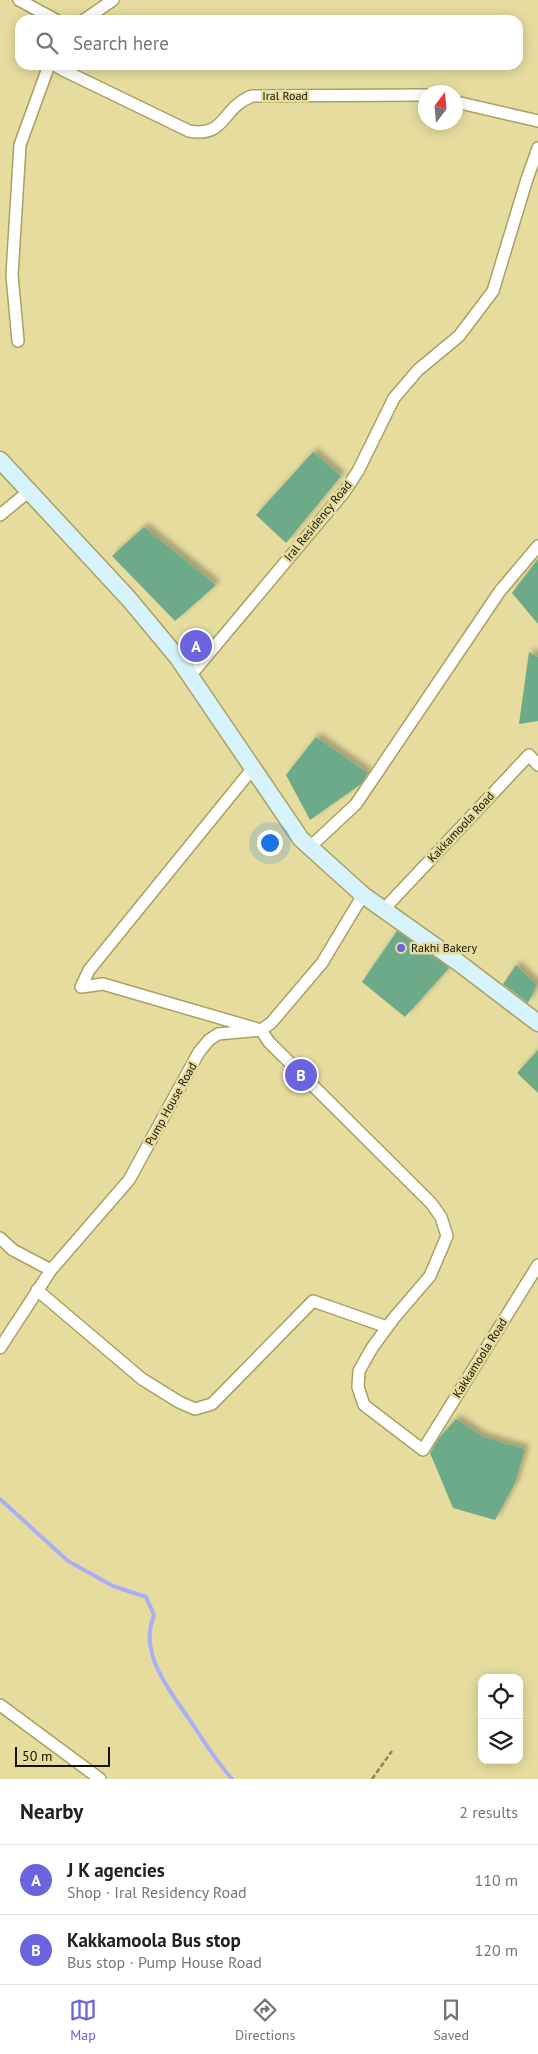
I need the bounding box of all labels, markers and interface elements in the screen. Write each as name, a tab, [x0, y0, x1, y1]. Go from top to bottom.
search box	[15, 15, 523, 70]
icon: search	[33, 29, 61, 57]
text: Search here	[73, 31, 169, 55]
north arrow	[418, 85, 463, 130]
street label: Iral Road	[262, 88, 308, 103]
street label: Iral Residency Road	[281, 477, 355, 564]
pin: A	[180, 627, 212, 665]
street label: Kakkamoola Road	[424, 788, 497, 865]
your location	[257, 830, 283, 856]
place label: Rakhi Bakery	[411, 940, 477, 955]
marker: Rakhi Bakery	[395, 942, 407, 954]
pin: B	[285, 1056, 317, 1094]
street label: Pump House Road	[141, 1059, 200, 1148]
street label: Kakkamoola Road	[449, 1315, 510, 1400]
map controls	[478, 1674, 523, 1764]
button: locate	[478, 1674, 523, 1719]
button: layers	[478, 1719, 523, 1764]
scale bar	[15, 1744, 110, 1767]
text: 50 m	[22, 1747, 52, 1765]
text: Nearby	[20, 1798, 83, 1825]
text: 2 results	[459, 1802, 518, 1822]
text: J K agencies	[67, 1858, 165, 1882]
text: A	[31, 1870, 41, 1890]
text: 110 m	[475, 1870, 518, 1890]
text: Shop · Iral Residency Road	[67, 1882, 247, 1902]
text: Kakkamoola Bus stop	[67, 1928, 241, 1952]
text: B	[31, 1940, 41, 1960]
text: 120 m	[475, 1940, 518, 1960]
text: Bus stop · Pump House Road	[67, 1952, 262, 1972]
tab: Map	[69, 1996, 97, 2044]
tab: Directions	[235, 1996, 295, 2044]
tab: Saved	[433, 1996, 469, 2044]

